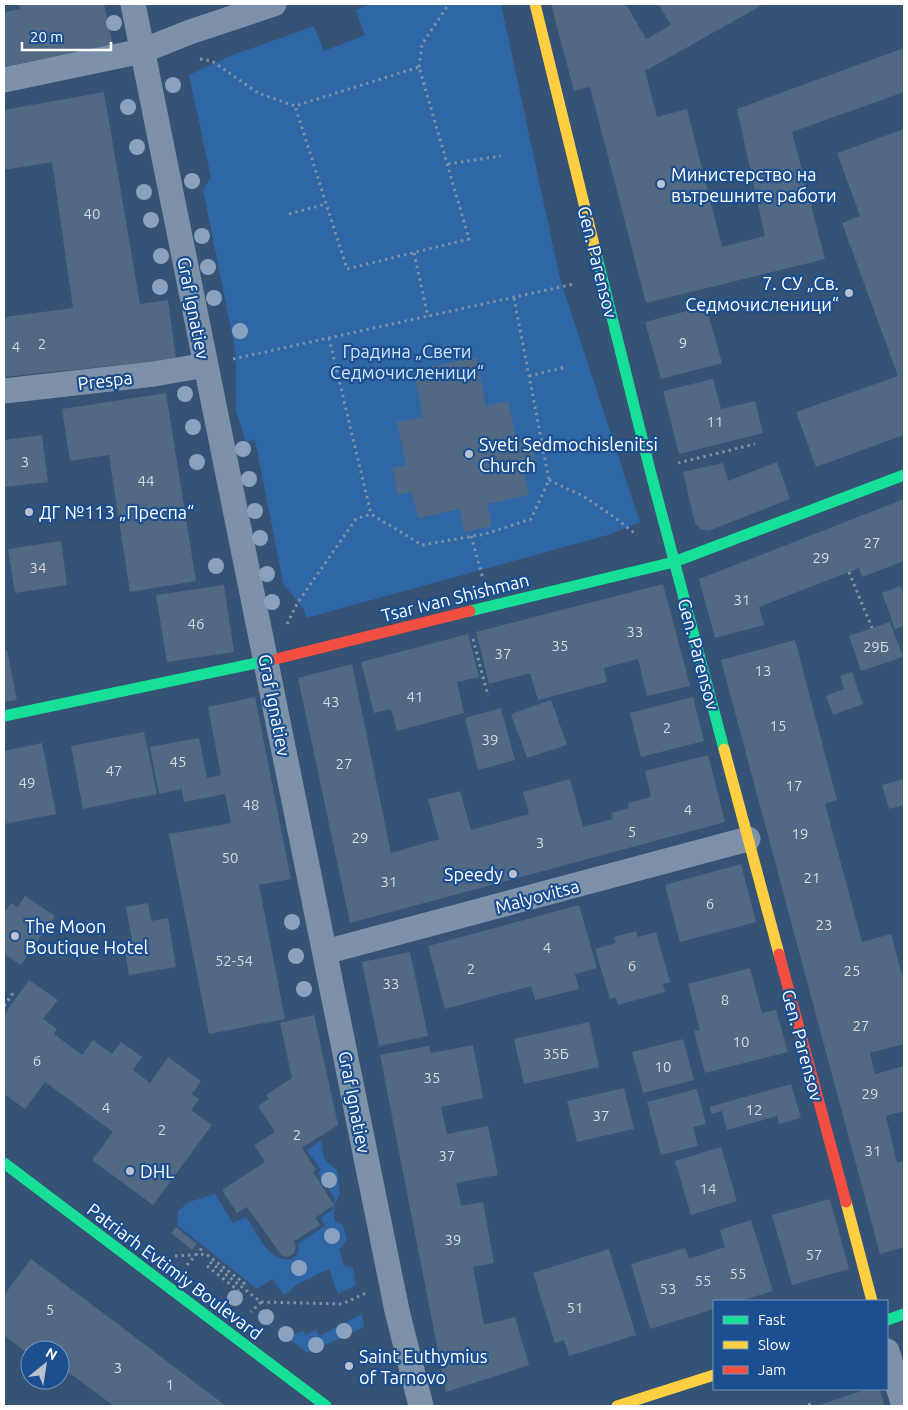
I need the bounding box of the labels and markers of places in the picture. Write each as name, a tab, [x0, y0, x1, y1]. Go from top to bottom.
place label: Министерство на вътрешните работи	[671, 164, 837, 205]
marker: Министерство на вътрешните работи	[655, 178, 667, 190]
place label: 7. СУ „Св. Седмочисленици“	[685, 273, 839, 314]
marker: 7. СУ „Св. Седмочисленици“	[843, 287, 855, 299]
place label: Sveti Sedmochislenitsi Church	[479, 434, 658, 475]
marker: Sveti Sedmochislenitsi Church	[463, 448, 475, 460]
place label: ДГ №113 „Преспа“	[39, 502, 194, 522]
marker: ДГ №113 „Преспа“	[23, 506, 35, 518]
place label: Speedy	[444, 864, 503, 884]
marker: Speedy	[507, 868, 519, 880]
place label: The Moon Boutique Hotel	[25, 916, 149, 957]
marker: The Moon Boutique Hotel	[9, 930, 21, 942]
place label: DHL	[140, 1161, 174, 1181]
marker: DHL	[124, 1165, 136, 1177]
place label: Saint Euthymius of Tarnovo	[359, 1346, 488, 1387]
marker: Saint Euthymius of Tarnovo	[343, 1360, 355, 1372]

